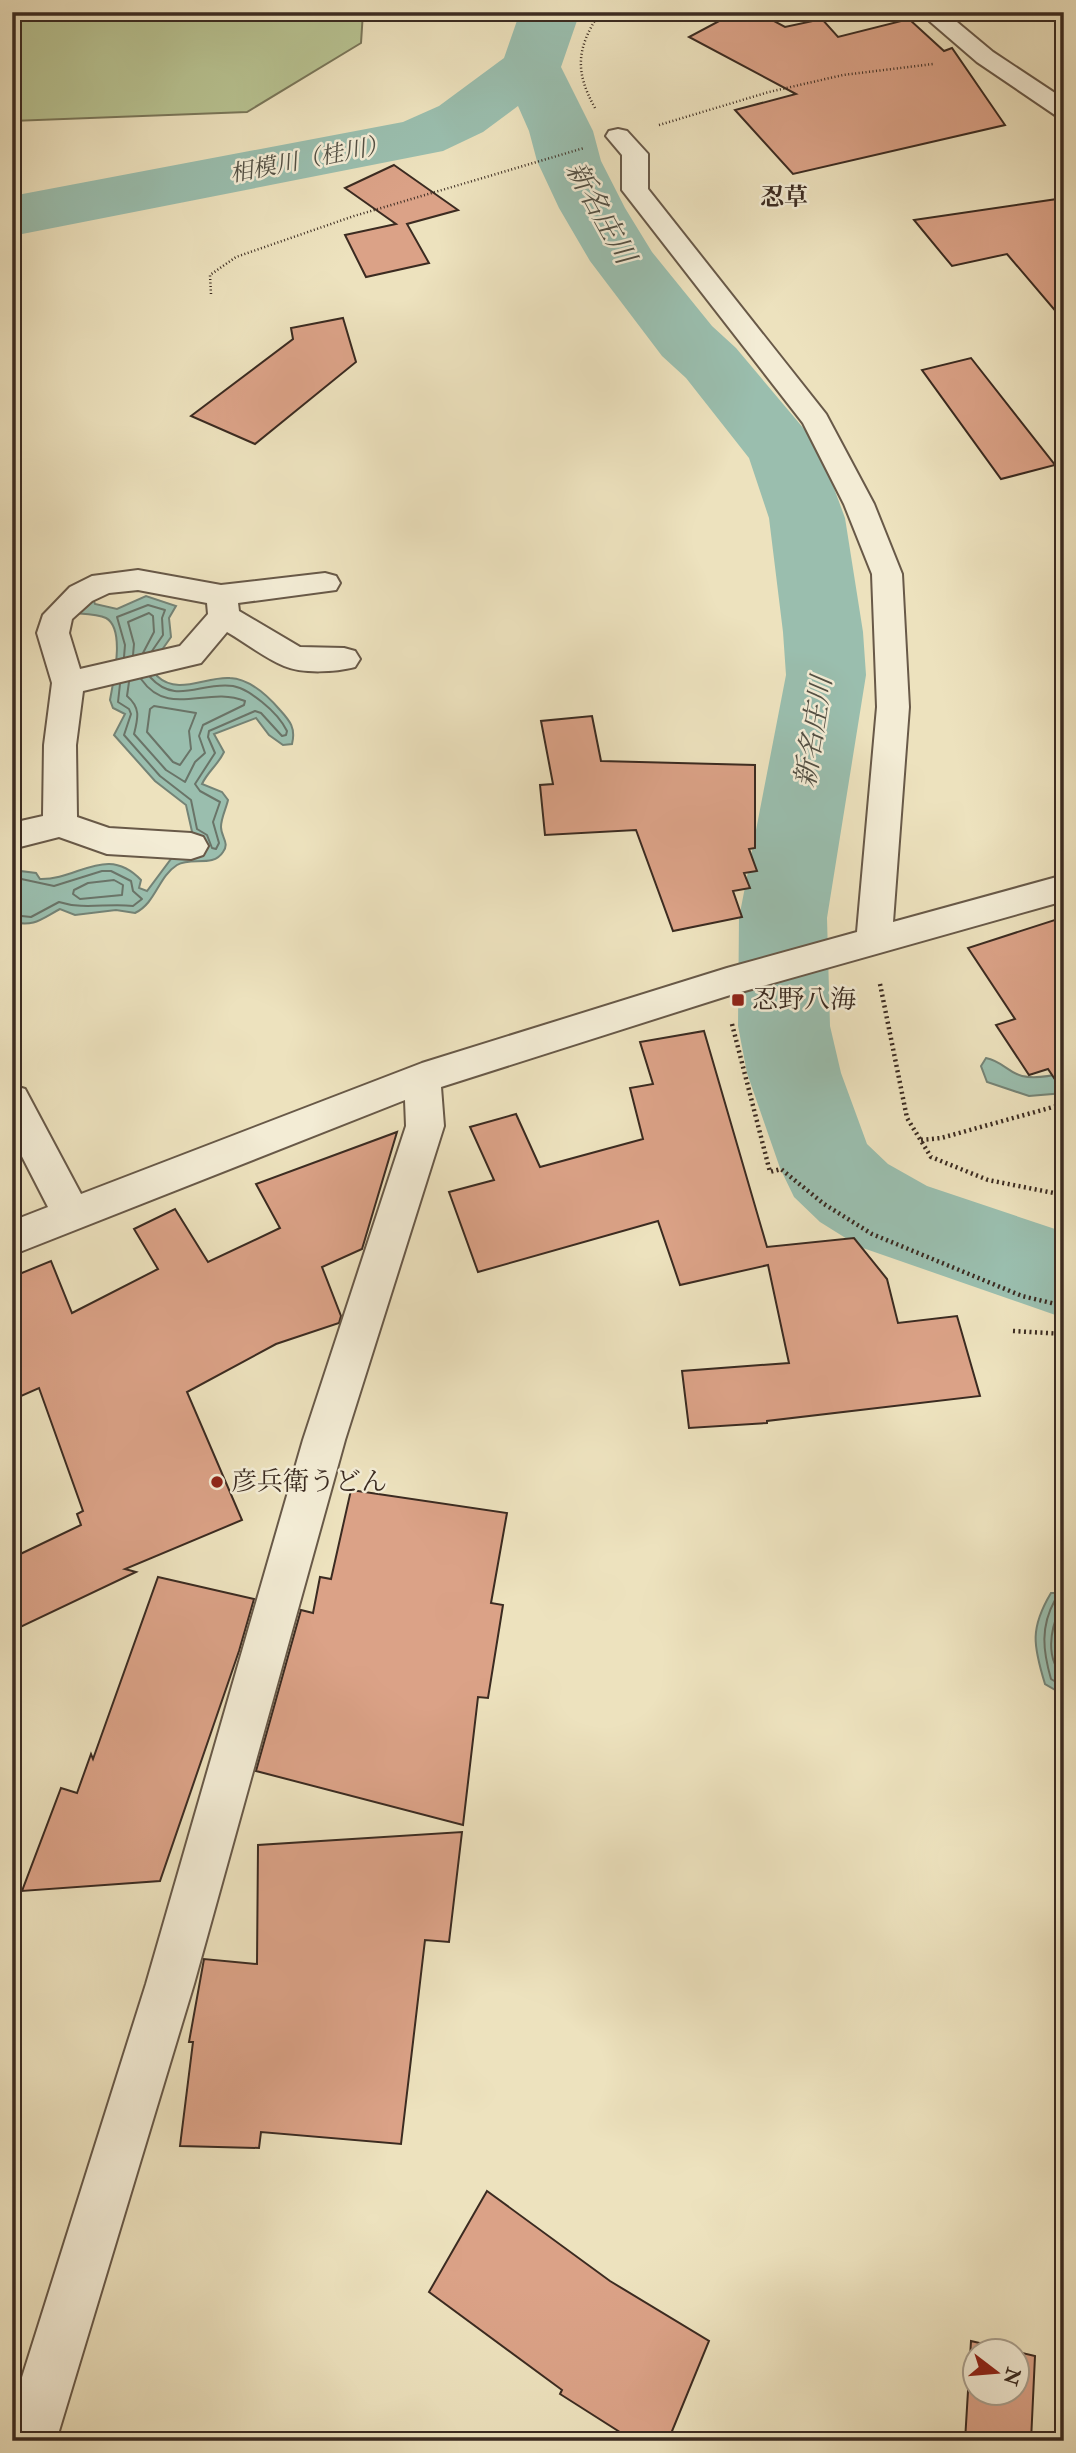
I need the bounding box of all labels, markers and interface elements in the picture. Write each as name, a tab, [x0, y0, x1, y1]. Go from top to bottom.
water label: 相模川（桂川）	[227, 129, 391, 189]
water label: 新名庄川	[558, 156, 644, 273]
district label: 忍草	[760, 182, 808, 213]
water label: 新名庄川	[788, 671, 841, 790]
place label: 忍野八海	[752, 984, 856, 1016]
marker: 忍野八海	[730, 992, 746, 1008]
place label: 彦兵衛うどん	[231, 1466, 387, 1498]
marker: 彦兵衛うどん	[209, 1474, 225, 1490]
north arrow	[960, 2338, 1030, 2408]
text: N	[997, 2364, 1026, 2389]

